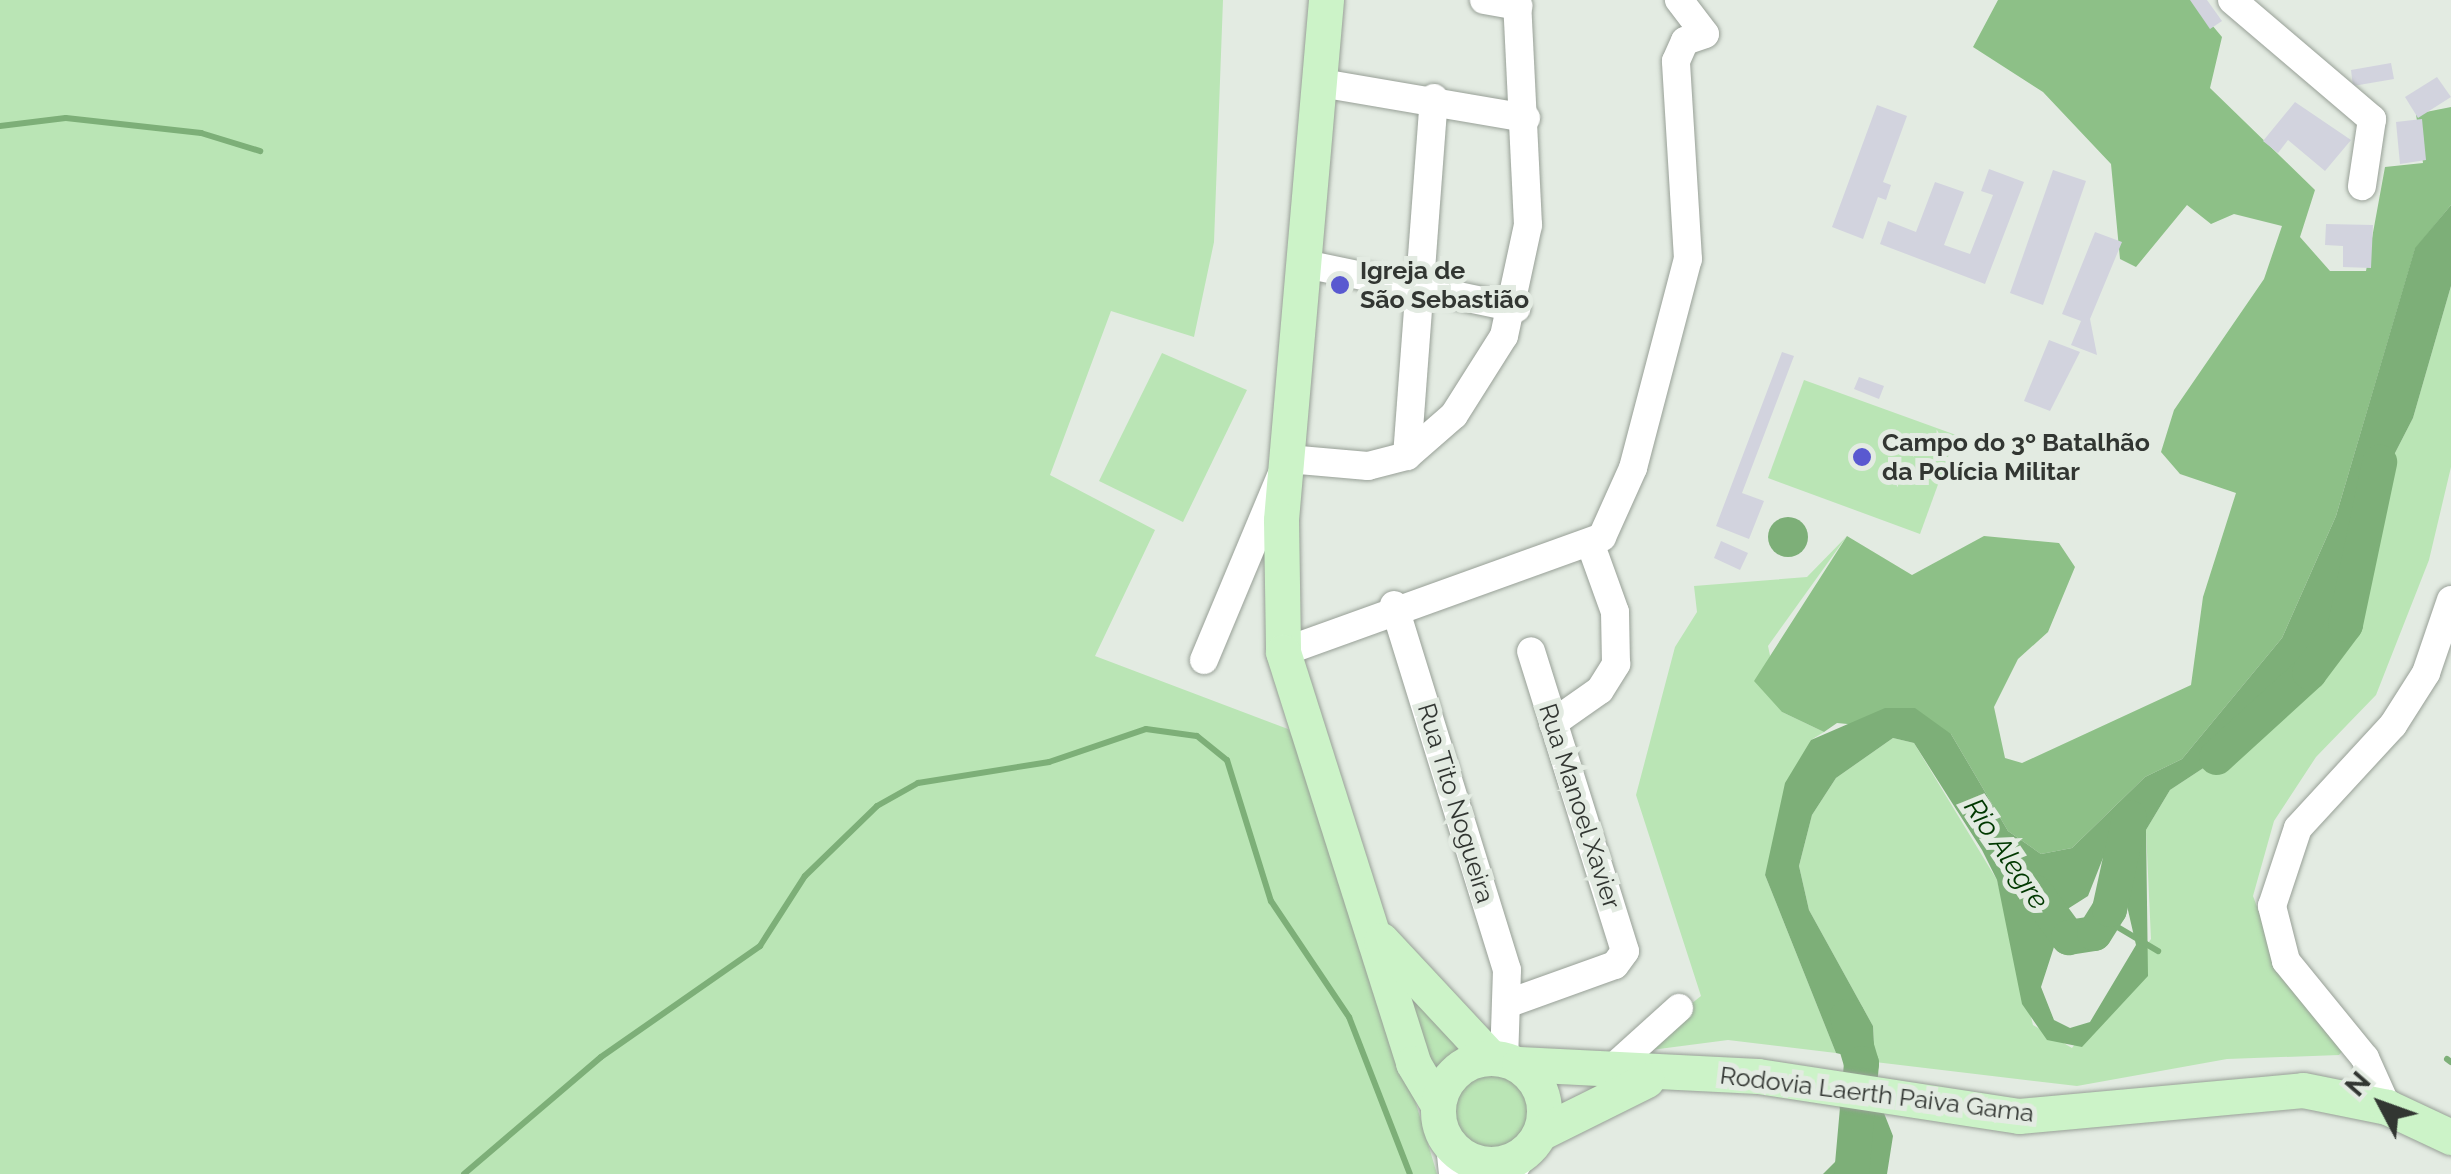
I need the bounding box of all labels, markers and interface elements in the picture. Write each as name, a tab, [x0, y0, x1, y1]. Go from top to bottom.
place label: Igreja de São Sebastião	[1360, 256, 1529, 315]
marker: Igreja de São Sebastião	[1329, 274, 1351, 296]
place label: Campo do 3º Batalhão da Polícia Militar	[1882, 428, 2150, 487]
marker: Campo do 3º Batalhão da Polícia Militar	[1851, 446, 1873, 468]
street label: Rua Tito Nogueira	[1411, 699, 1501, 907]
street label: Rua Manoel Xavier	[1533, 699, 1627, 913]
water label: Rio Alegre	[1956, 792, 2056, 916]
north arrow	[2331, 1054, 2431, 1154]
street label: Rodovia Laerth Paiva Gama	[1718, 1060, 2036, 1128]
text: N	[2339, 1065, 2377, 1103]

